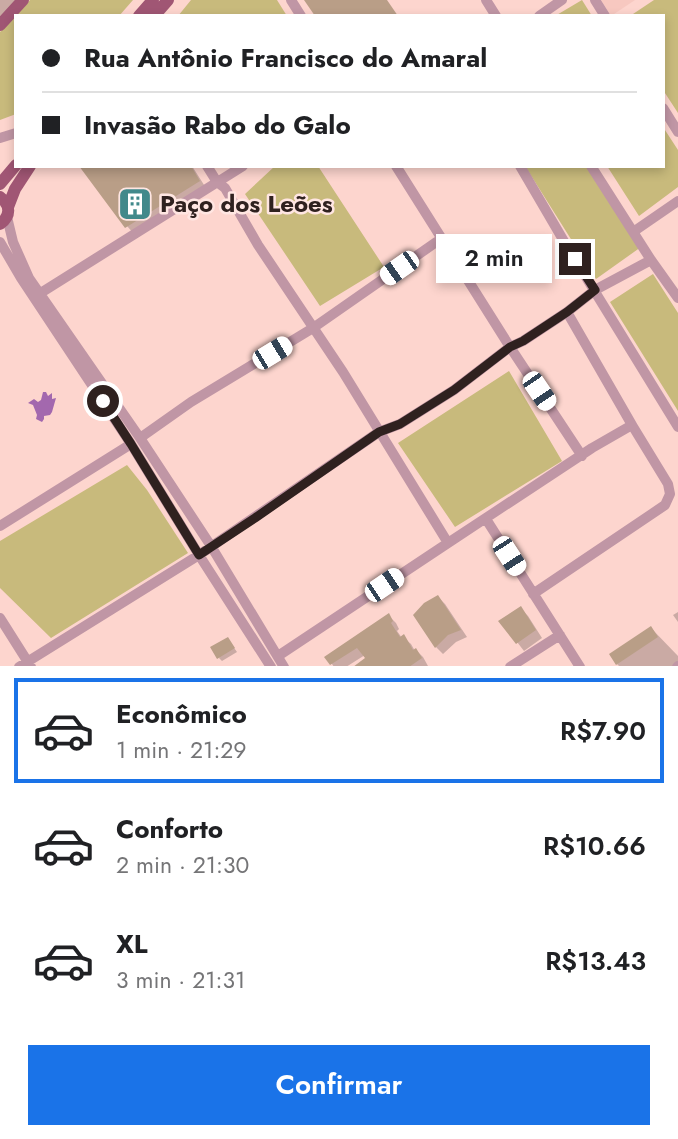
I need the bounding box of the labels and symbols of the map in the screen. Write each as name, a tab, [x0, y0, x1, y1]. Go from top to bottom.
building icon: Paço dos Leões	[116, 185, 154, 223]
place label: Paço dos Leões	[160, 186, 333, 221]
callout: 2 min	[435, 234, 550, 284]
route end	[559, 243, 591, 275]
car	[376, 247, 423, 289]
car	[249, 333, 296, 373]
car	[519, 368, 560, 414]
route start	[87, 385, 119, 417]
car	[489, 533, 530, 579]
car	[361, 565, 408, 605]

